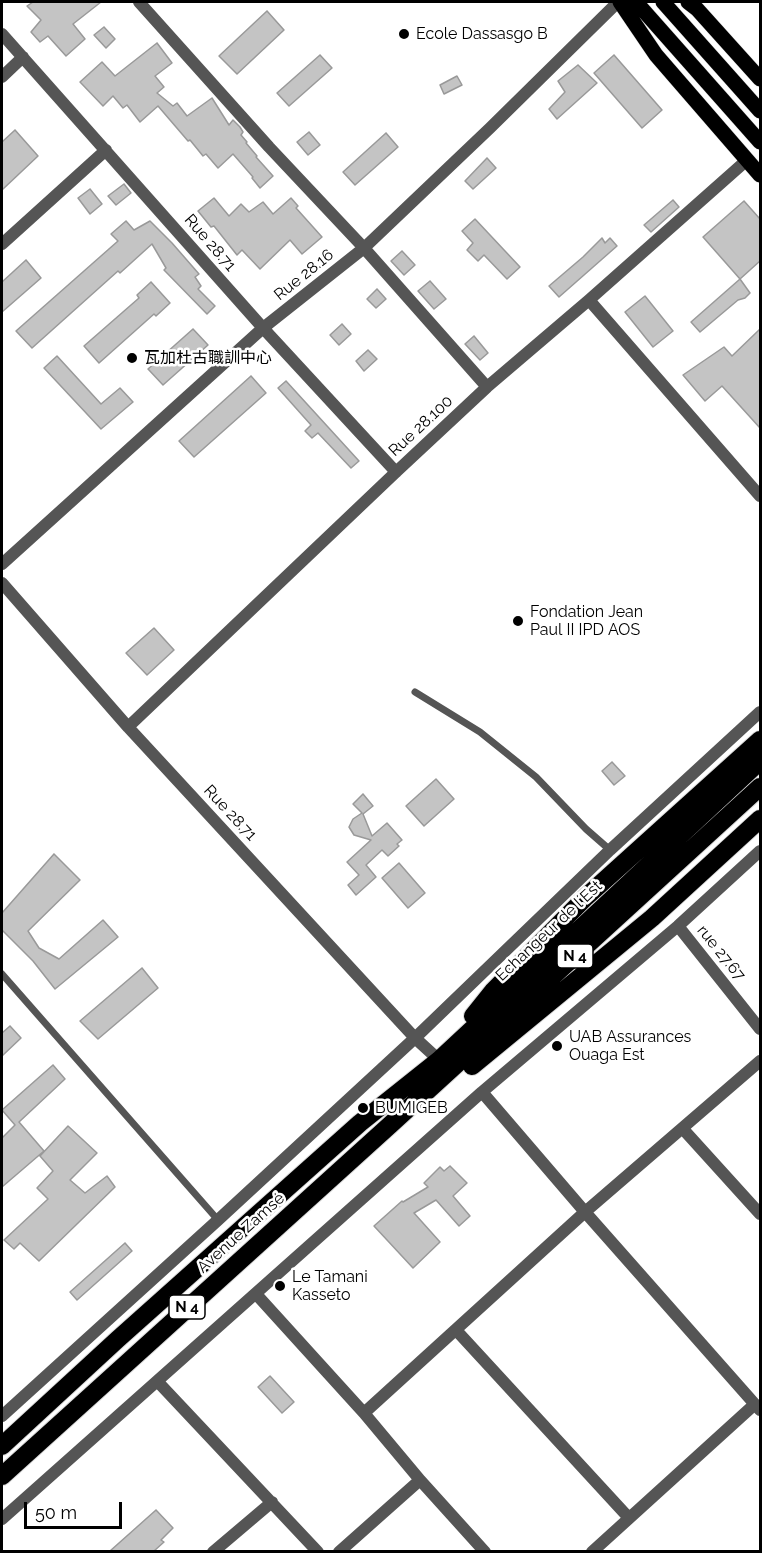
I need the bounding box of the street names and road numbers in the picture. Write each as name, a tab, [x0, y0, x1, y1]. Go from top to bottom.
street label: Rue 28.71	[180, 211, 240, 275]
street label: Rue 28.16	[271, 245, 337, 305]
street label: Rue 28.100	[385, 392, 457, 460]
street label: Rue 28.71	[199, 781, 261, 845]
street label: Echangeur de l´Est	[492, 877, 606, 985]
street label: rue 27.67	[693, 921, 749, 985]
road number: N 4	[557, 944, 593, 968]
street label: Avenue Zamsé	[193, 1189, 289, 1277]
road number: N 4	[169, 1295, 205, 1319]

